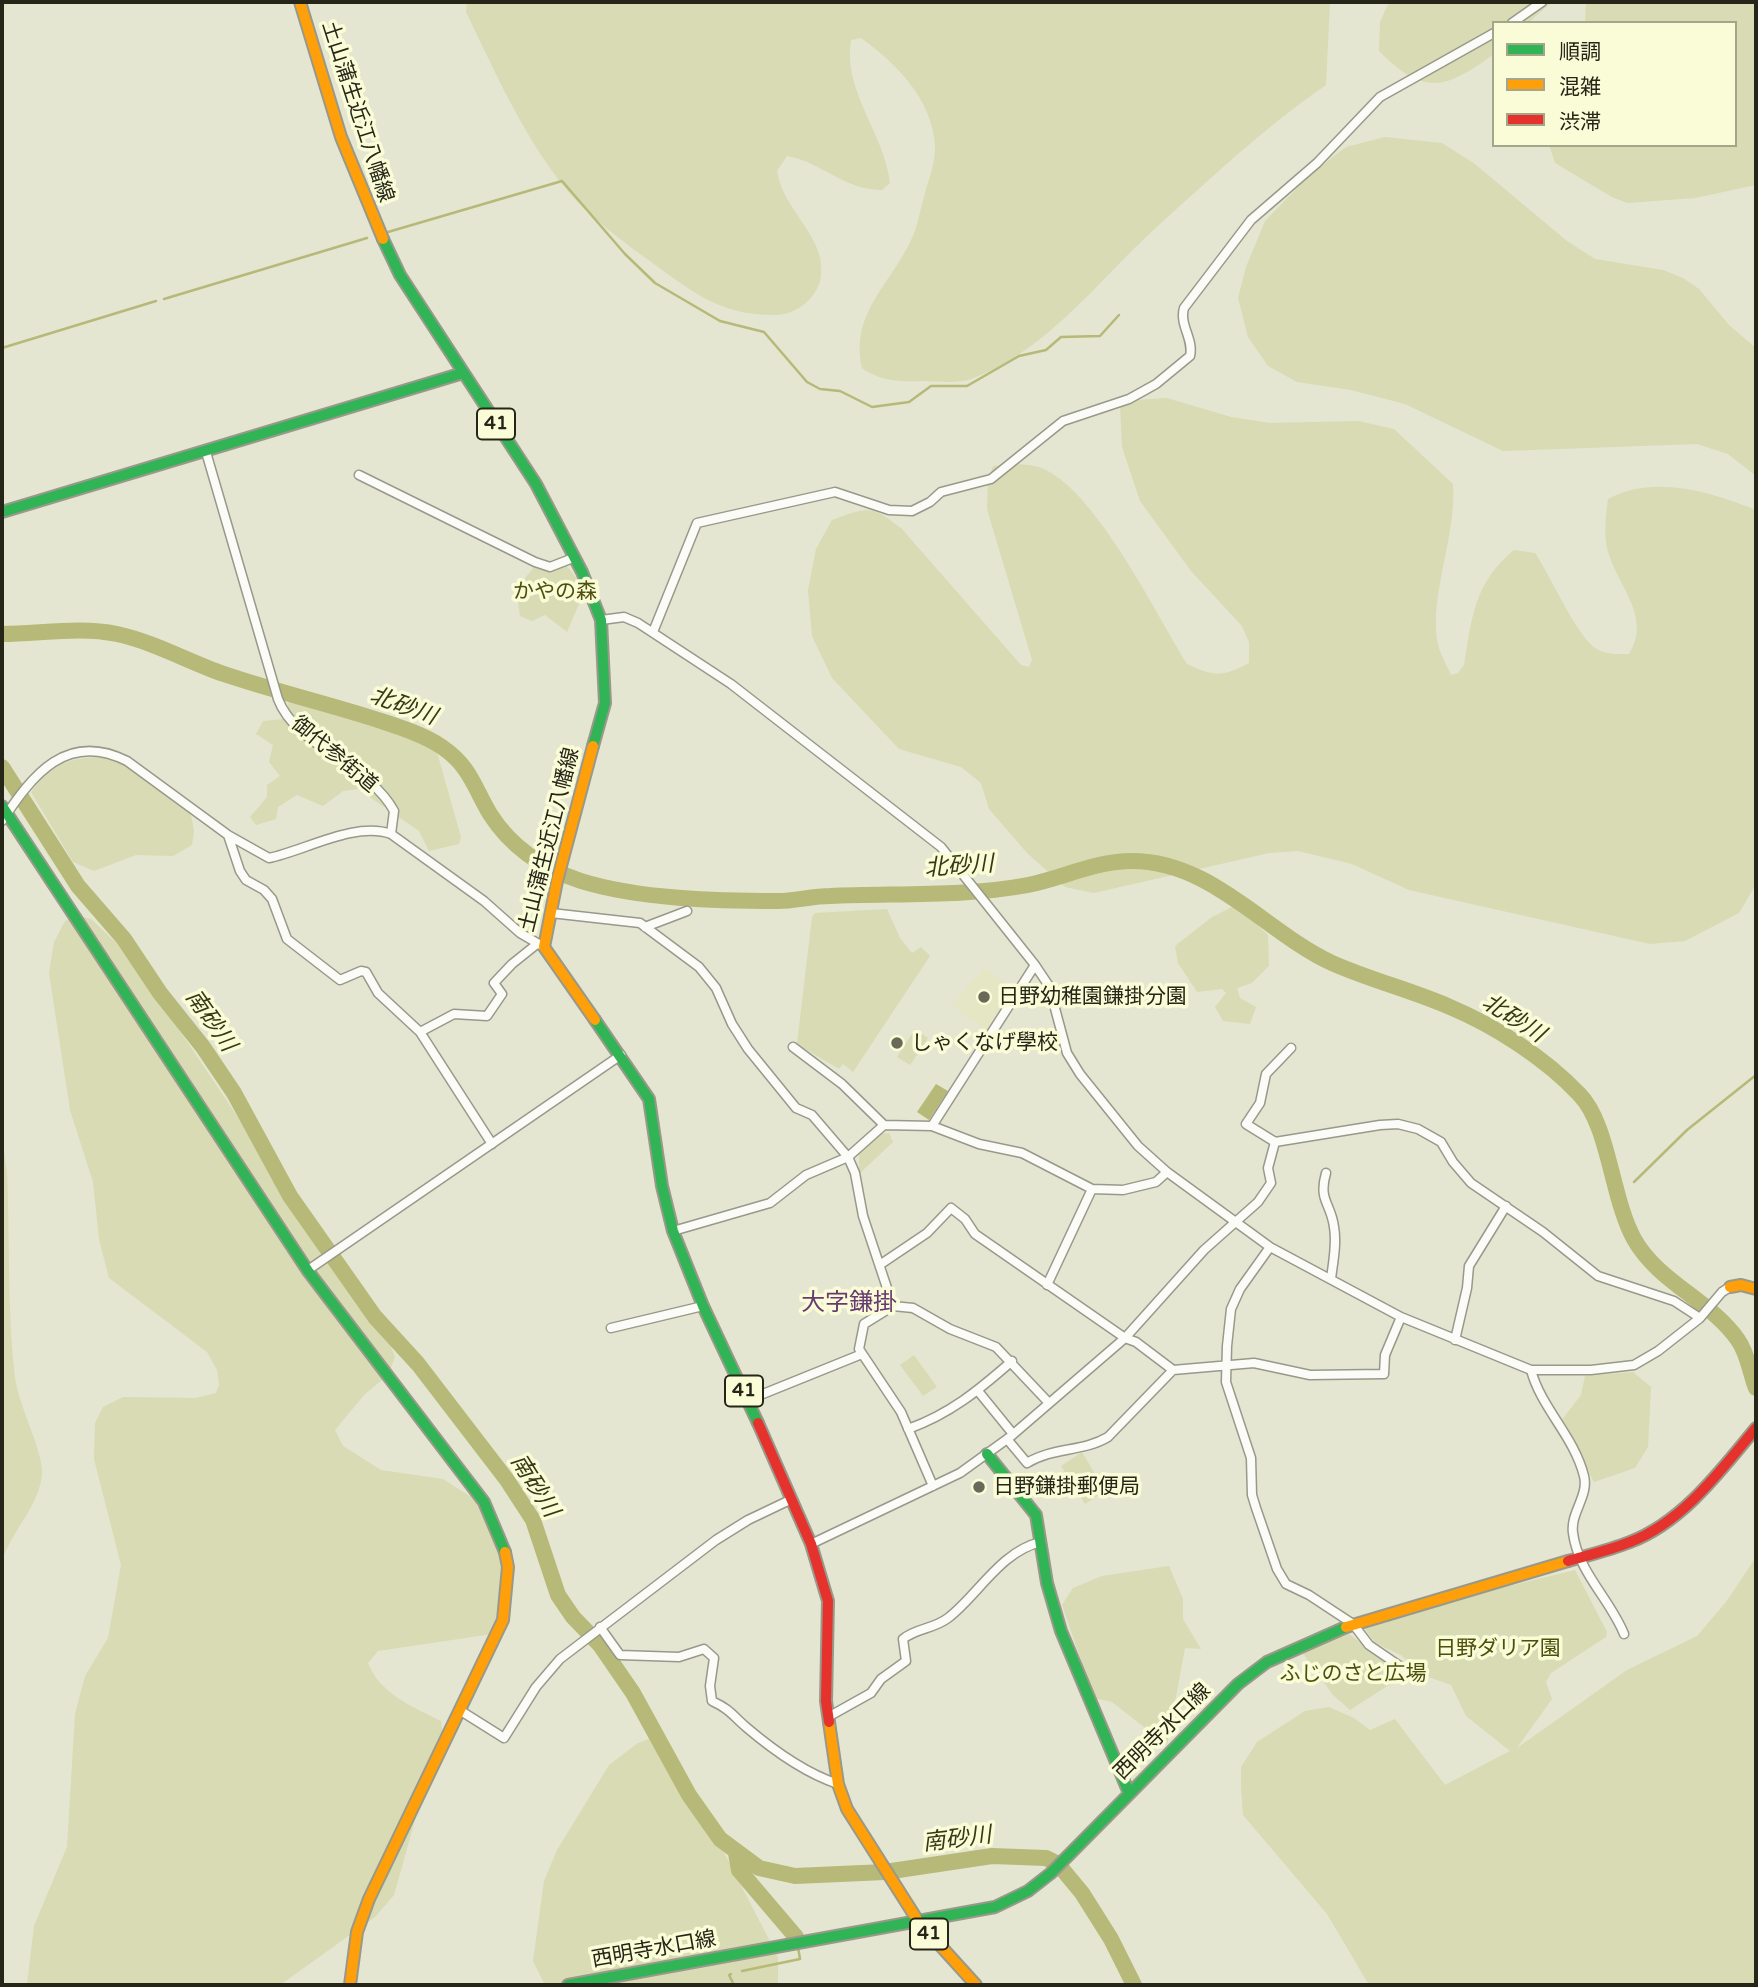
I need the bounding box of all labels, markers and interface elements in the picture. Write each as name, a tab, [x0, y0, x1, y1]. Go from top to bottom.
street label: 土山蒲生近江八幡線	[316, 18, 398, 206]
legend	[1492, 21, 1737, 147]
text: 順調	[1559, 40, 1601, 65]
text: 混雑	[1559, 75, 1601, 100]
text: 渋滞	[1559, 110, 1601, 135]
road number: 41	[477, 408, 515, 440]
park label: かやの森	[513, 579, 597, 605]
water label: 北砂川	[366, 682, 440, 732]
street label: 御代参街道	[286, 712, 382, 798]
street label: 土山蒲生近江八幡線	[515, 745, 585, 935]
water label: 北砂川	[924, 851, 994, 883]
place label: 日野幼稚園鎌掛分園	[998, 984, 1187, 1010]
water label: 南砂川	[179, 985, 241, 1057]
marker: 日野幼稚園鎌掛分園	[976, 989, 992, 1005]
water label: 北砂川	[1476, 989, 1550, 1049]
place label: しゃくなげ學校	[911, 1030, 1058, 1056]
marker: しゃくなげ學校	[889, 1035, 905, 1051]
district label: 大字鎌掛	[801, 1290, 897, 1318]
road number: 41	[725, 1376, 763, 1406]
water label: 南砂川	[504, 1449, 564, 1523]
place label: 日野鎌掛郵便局	[993, 1474, 1140, 1500]
marker: 日野鎌掛郵便局	[971, 1479, 987, 1495]
park label: 日野ダリア園	[1435, 1636, 1561, 1662]
park label: ふじのさと広場	[1280, 1661, 1426, 1687]
street label: 西明寺水口線	[1110, 1679, 1216, 1785]
water label: 南砂川	[921, 1822, 993, 1858]
road number: 41	[910, 1918, 948, 1950]
street label: 西明寺水口線	[590, 1927, 718, 1973]

